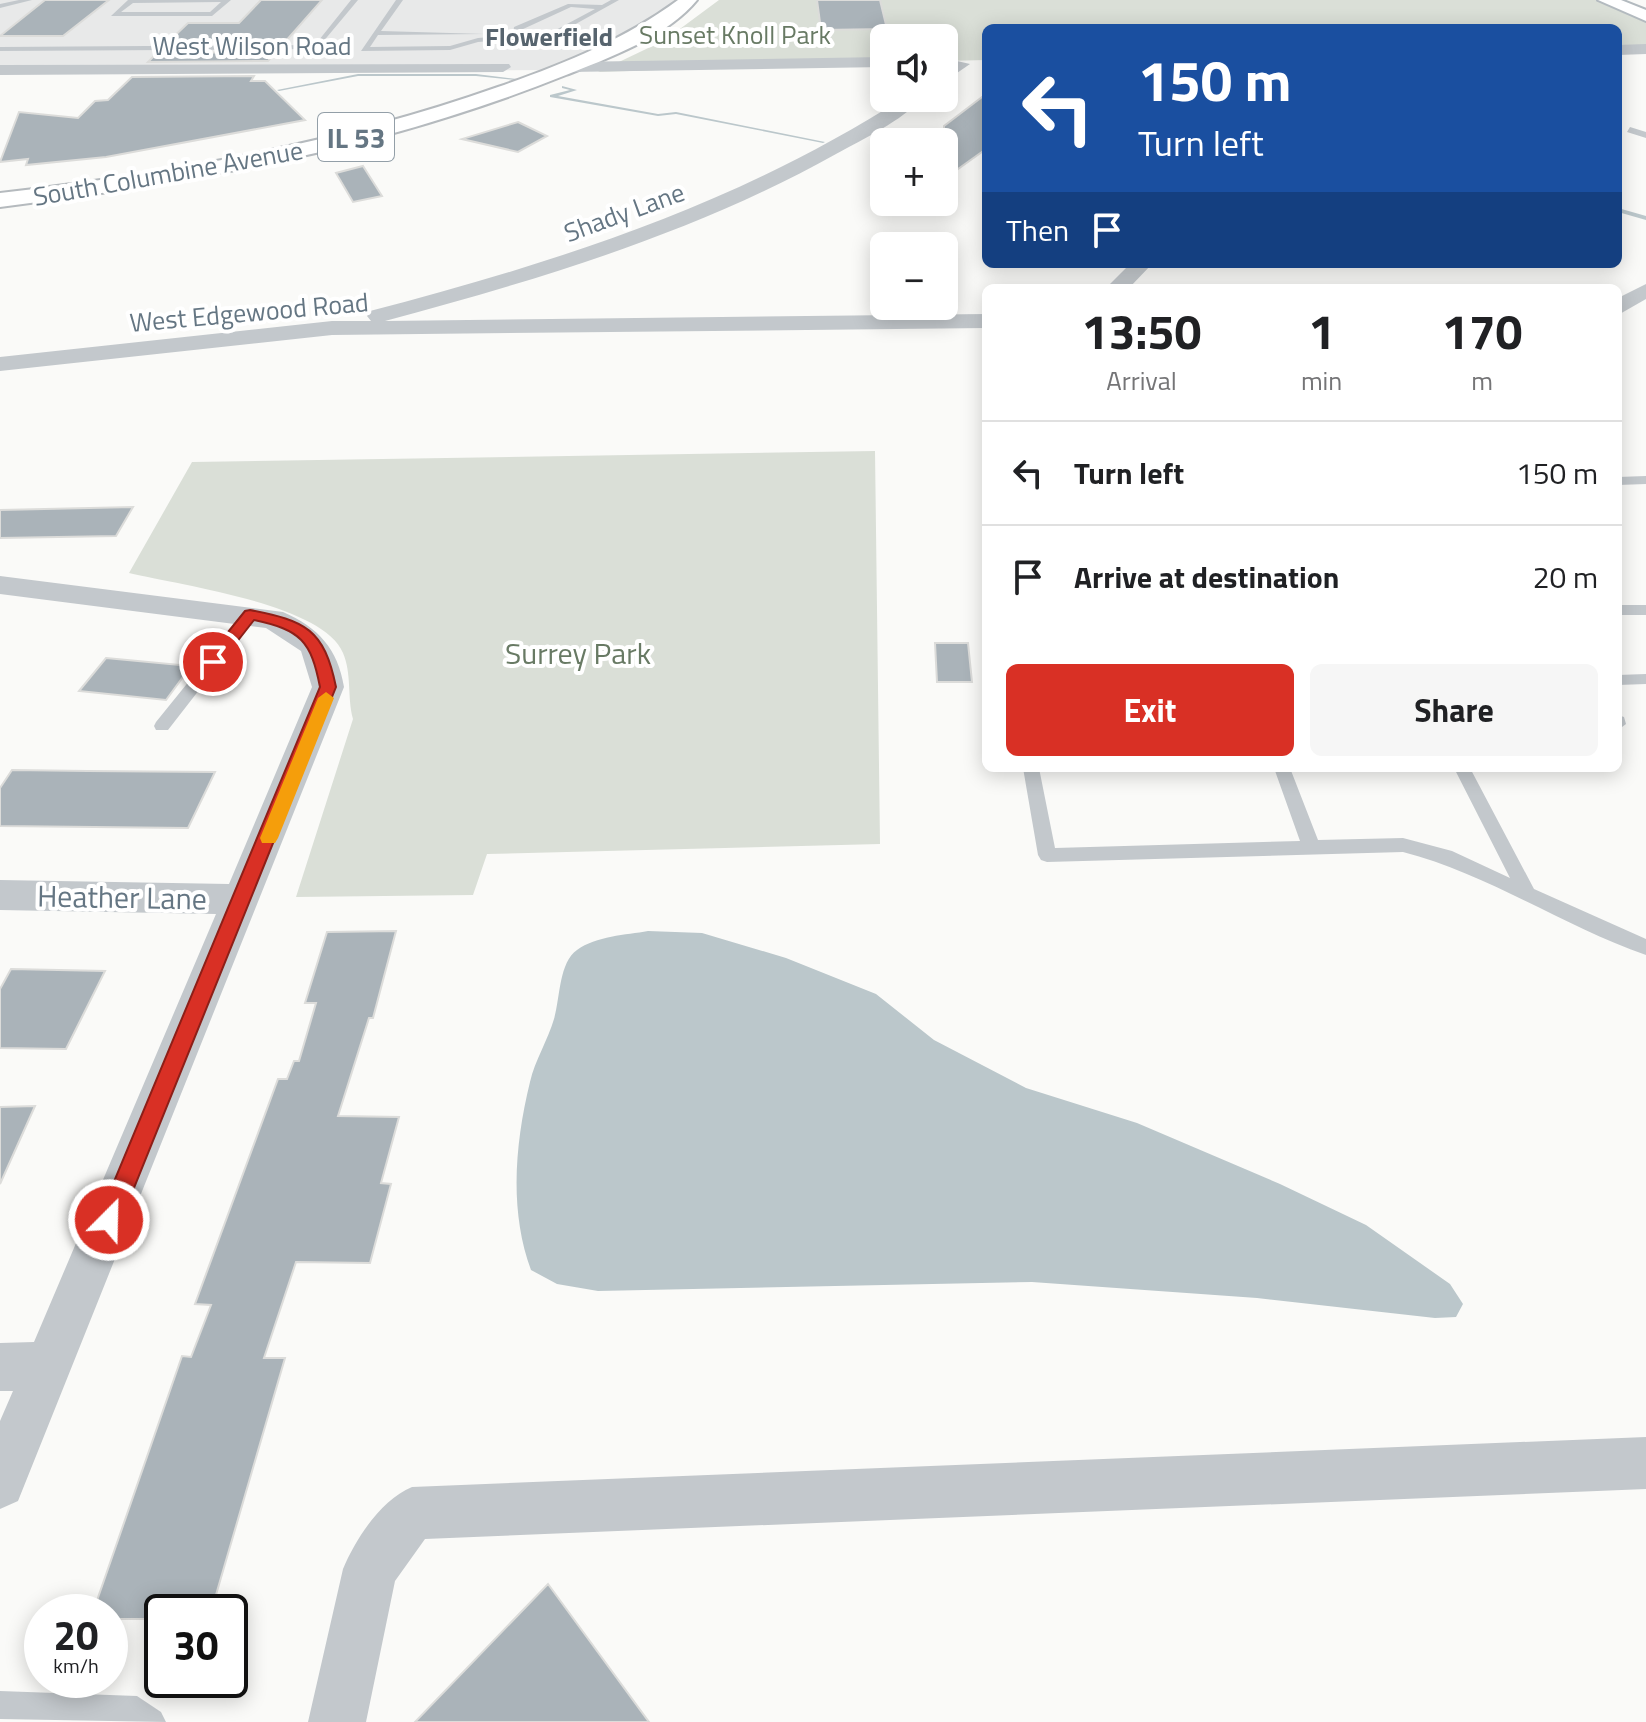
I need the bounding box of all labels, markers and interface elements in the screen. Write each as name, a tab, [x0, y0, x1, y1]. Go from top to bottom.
park label: Sunset Knoll Park	[639, 15, 831, 54]
district label: Flowerfield	[485, 17, 613, 56]
map controls	[870, 24, 958, 320]
button: sound	[870, 24, 958, 112]
street label: West Wilson Road	[152, 26, 352, 65]
text: 150 m	[1138, 38, 1291, 123]
icon: left	[1006, 56, 1110, 160]
road number: IL 53	[318, 113, 394, 161]
text: Turn left	[1138, 115, 1264, 170]
button: +	[870, 128, 958, 216]
street label: South Columbine Avenue	[30, 130, 306, 216]
street label: Shady Lane	[558, 172, 690, 252]
text: Then	[1006, 207, 1069, 253]
icon: arrive	[1085, 208, 1129, 252]
button: −	[870, 232, 958, 320]
street label: West Edgewood Road	[128, 282, 370, 342]
text: 13:50	[1082, 295, 1201, 368]
text: 1	[1308, 295, 1335, 368]
text: 170	[1442, 295, 1522, 368]
text: Arrival	[1106, 361, 1177, 400]
text: min	[1301, 361, 1342, 400]
text: m	[1471, 361, 1493, 400]
text: Turn left	[1074, 450, 1184, 496]
text: 150 m	[1516, 450, 1598, 496]
icon: left	[1006, 451, 1050, 495]
text: Arrive at destination	[1074, 554, 1339, 600]
text: 20 m	[1533, 554, 1598, 600]
icon: arrive	[1006, 555, 1050, 599]
pin	[179, 628, 247, 696]
park label: Surrey Park	[505, 630, 651, 676]
icon: arrive	[191, 640, 235, 684]
button: Exit	[1006, 664, 1294, 756]
button: Share	[1310, 664, 1598, 756]
street label: Heather Lane	[37, 873, 207, 921]
position arrow	[67, 1178, 151, 1262]
speed limit sign: 30	[144, 1594, 248, 1698]
text: 20	[54, 1605, 98, 1666]
text: km/h	[53, 1650, 99, 1681]

